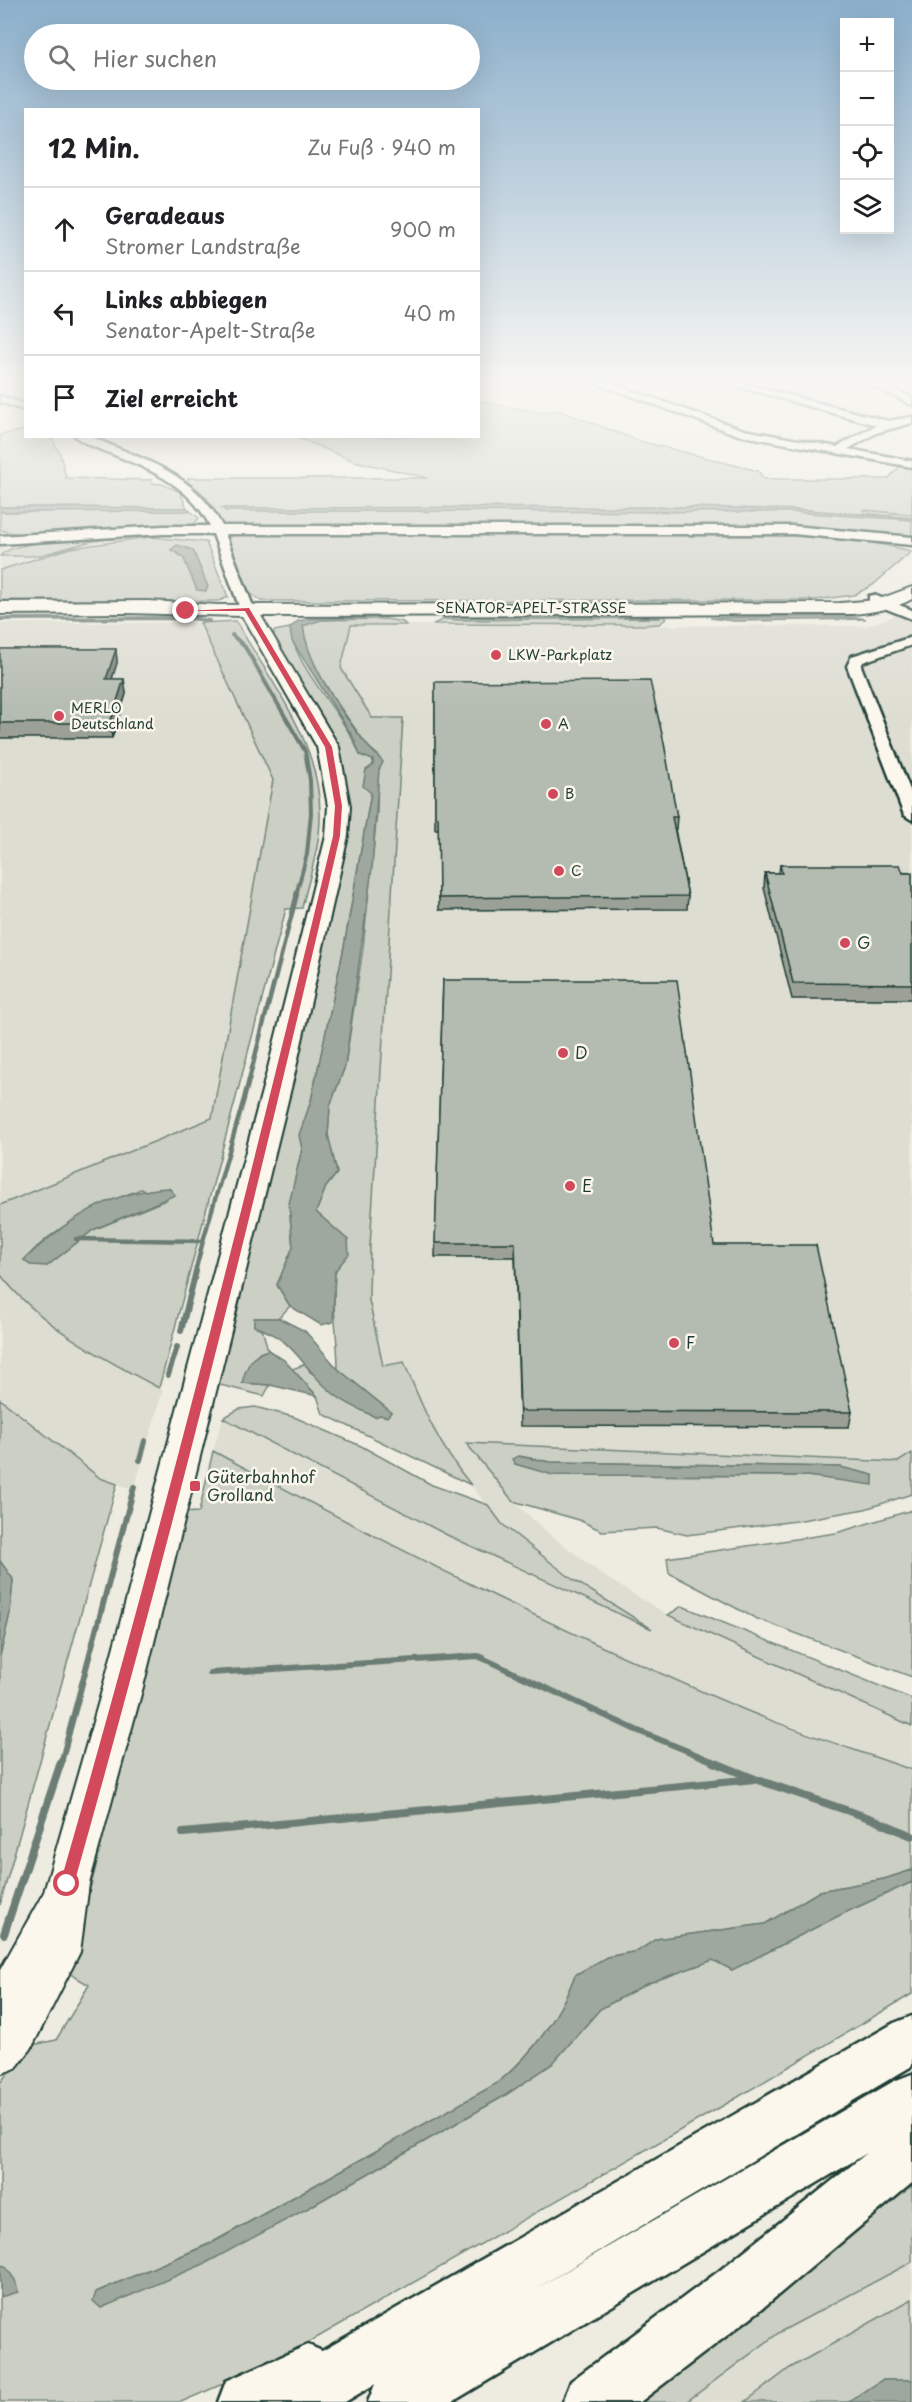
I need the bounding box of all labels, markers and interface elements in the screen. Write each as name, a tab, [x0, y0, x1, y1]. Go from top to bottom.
map controls	[840, 18, 894, 234]
button: +	[840, 18, 894, 72]
search box	[24, 24, 480, 90]
icon: search	[45, 41, 78, 74]
text: Hier suchen	[93, 41, 217, 74]
button: −	[840, 72, 894, 126]
button: locate	[840, 126, 894, 180]
text: 12 Min.	[48, 128, 140, 167]
text: Zu Fuß · 940 m	[307, 132, 456, 162]
button: layers	[840, 180, 894, 234]
text: Geradeaus	[105, 198, 225, 231]
icon: ahead	[48, 213, 81, 246]
text: 900 m	[390, 214, 456, 244]
text: Stromer Landstraße	[105, 231, 301, 261]
text: Links abbiegen	[105, 282, 267, 315]
icon: left	[48, 297, 81, 330]
text: 40 m	[404, 298, 456, 328]
text: Senator-Apelt-Straße	[105, 315, 315, 345]
icon: arrive	[48, 381, 81, 414]
text: Ziel erreicht	[105, 381, 238, 414]
route end	[172, 597, 198, 623]
street label: SENATOR-APELT-STRASSE	[435, 597, 627, 618]
place label: LKW-Parkplatz	[508, 644, 612, 665]
marker: LKW-Parkplatz	[489, 648, 503, 662]
place label: MERLO Deutschland	[71, 697, 154, 734]
marker: MERLO Deutschland	[52, 709, 66, 723]
place label: A	[558, 713, 569, 734]
marker: A	[539, 717, 553, 731]
place label: B	[565, 783, 574, 804]
marker: B	[546, 787, 560, 801]
place label: C	[571, 860, 582, 881]
marker: C	[552, 864, 566, 878]
place label: G	[857, 930, 870, 954]
marker: G	[838, 936, 852, 950]
place label: D	[575, 1040, 588, 1064]
marker: D	[556, 1046, 570, 1060]
place label: E	[582, 1173, 592, 1197]
marker: E	[563, 1179, 577, 1193]
place label: F	[686, 1330, 695, 1354]
marker: F	[667, 1336, 681, 1350]
place label: Güterbahnhof Grolland	[207, 1464, 317, 1506]
marker: Güterbahnhof Grolland	[188, 1479, 202, 1493]
route start	[53, 1870, 79, 1896]

